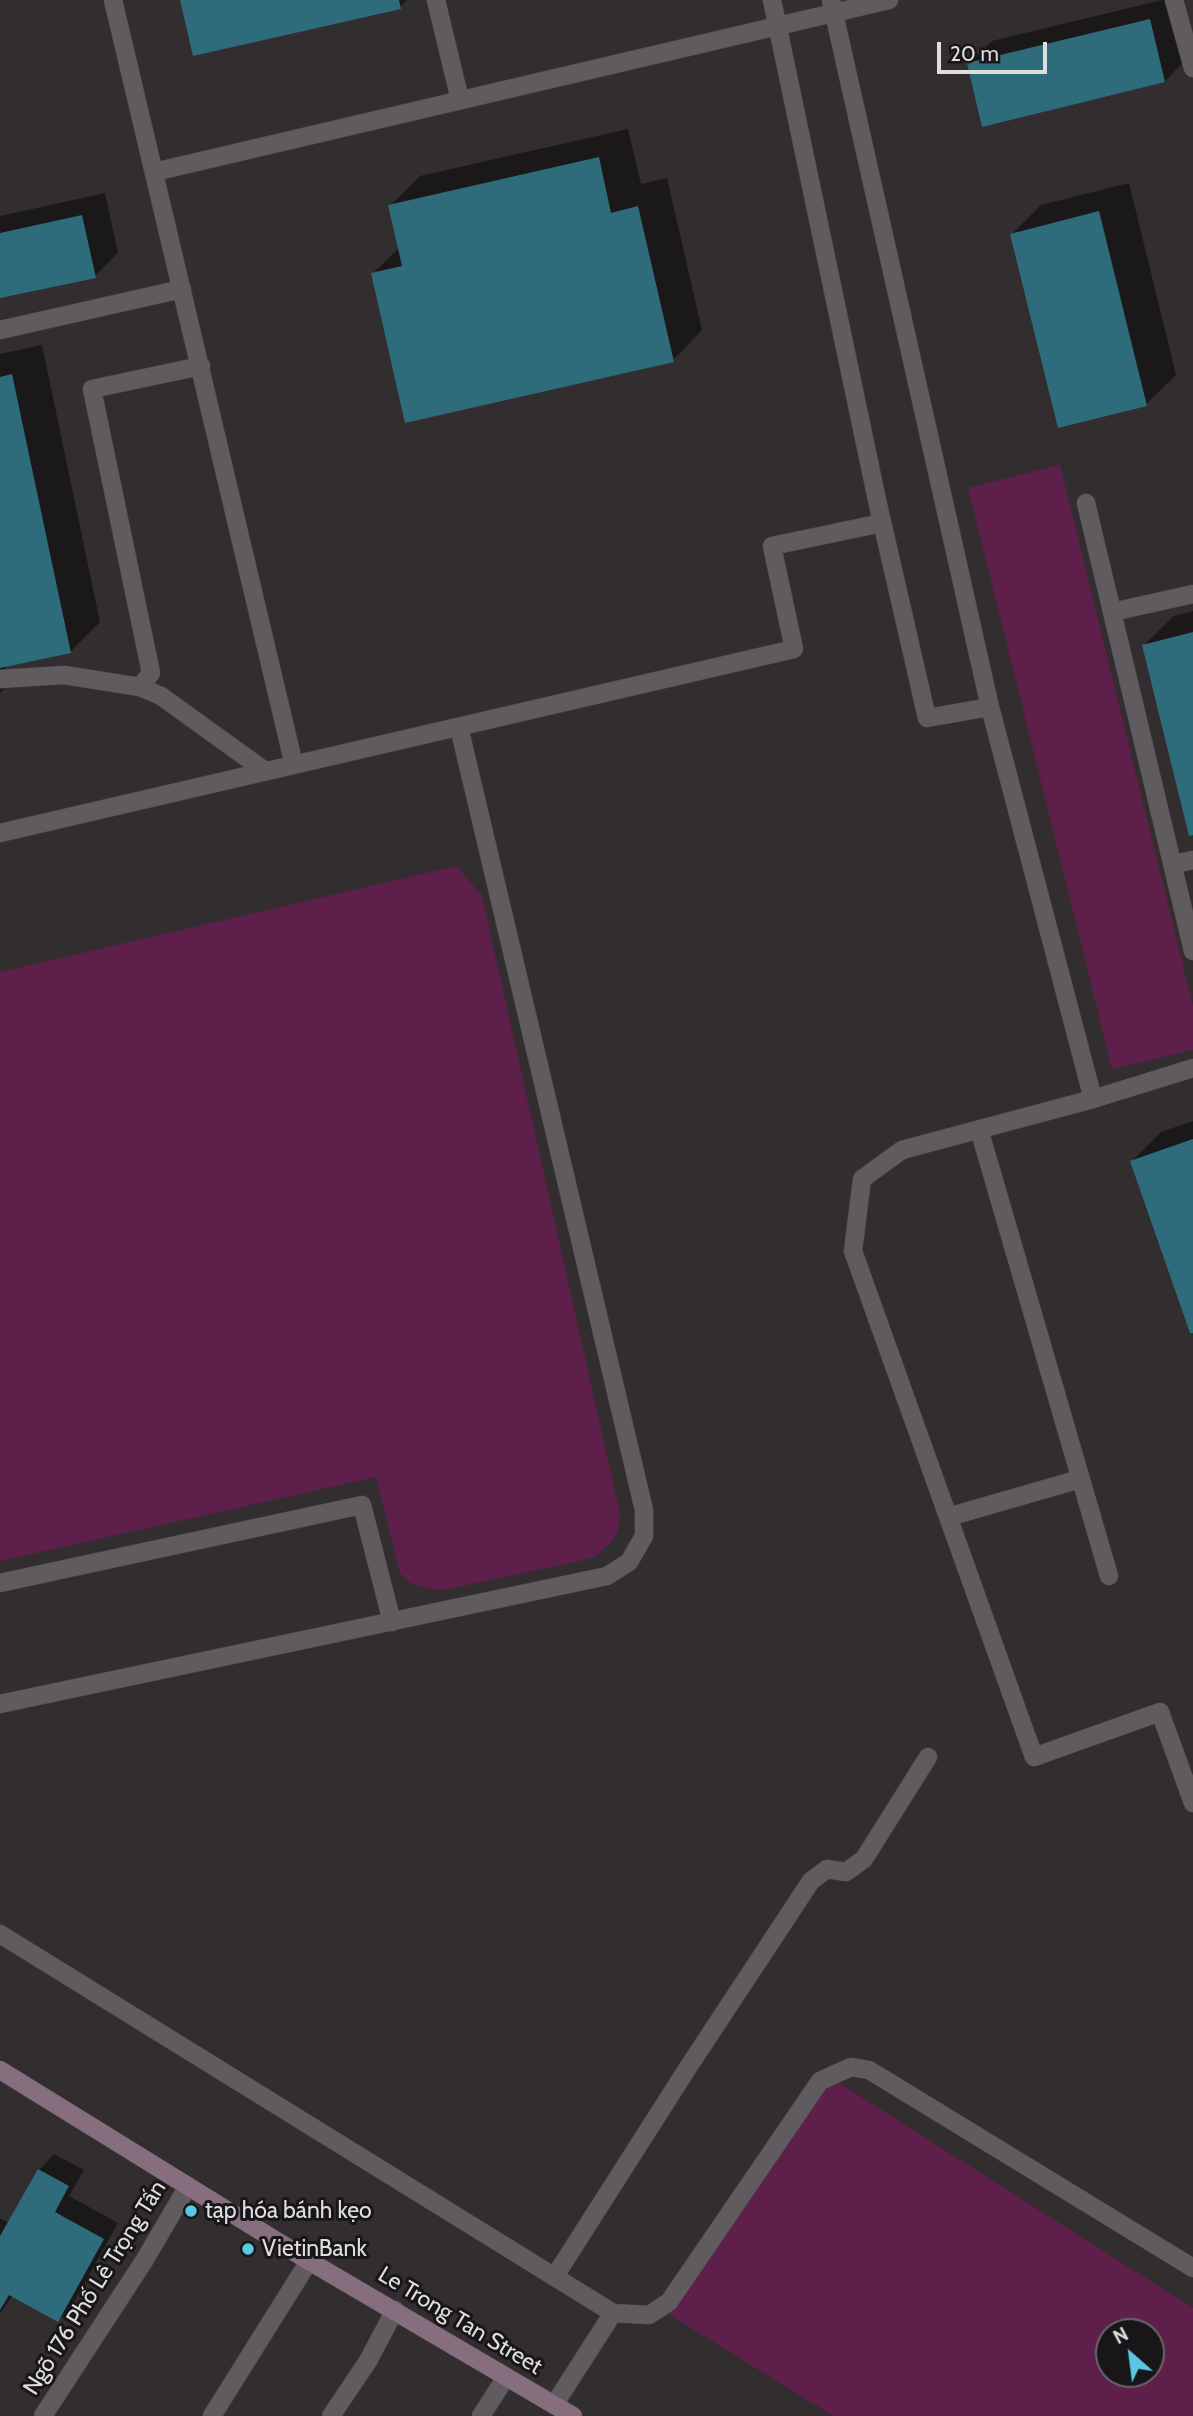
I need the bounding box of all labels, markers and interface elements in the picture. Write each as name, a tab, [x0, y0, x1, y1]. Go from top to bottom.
scale bar	[941, 28, 1051, 72]
text: 20 m	[950, 41, 999, 66]
street label: Ngõ 176 Phố Lê Trọng Tấn	[18, 2176, 172, 2400]
place label: tạp hóa bánh kẹo	[205, 2197, 372, 2225]
marker: tạp hóa bánh kẹo	[183, 2203, 199, 2219]
place label: VietinBank	[262, 2235, 367, 2263]
marker: VietinBank	[240, 2241, 256, 2257]
street label: Le Trong Tan Street	[373, 2261, 547, 2381]
north arrow	[1095, 2318, 1165, 2388]
text: N	[1110, 2322, 1132, 2349]

